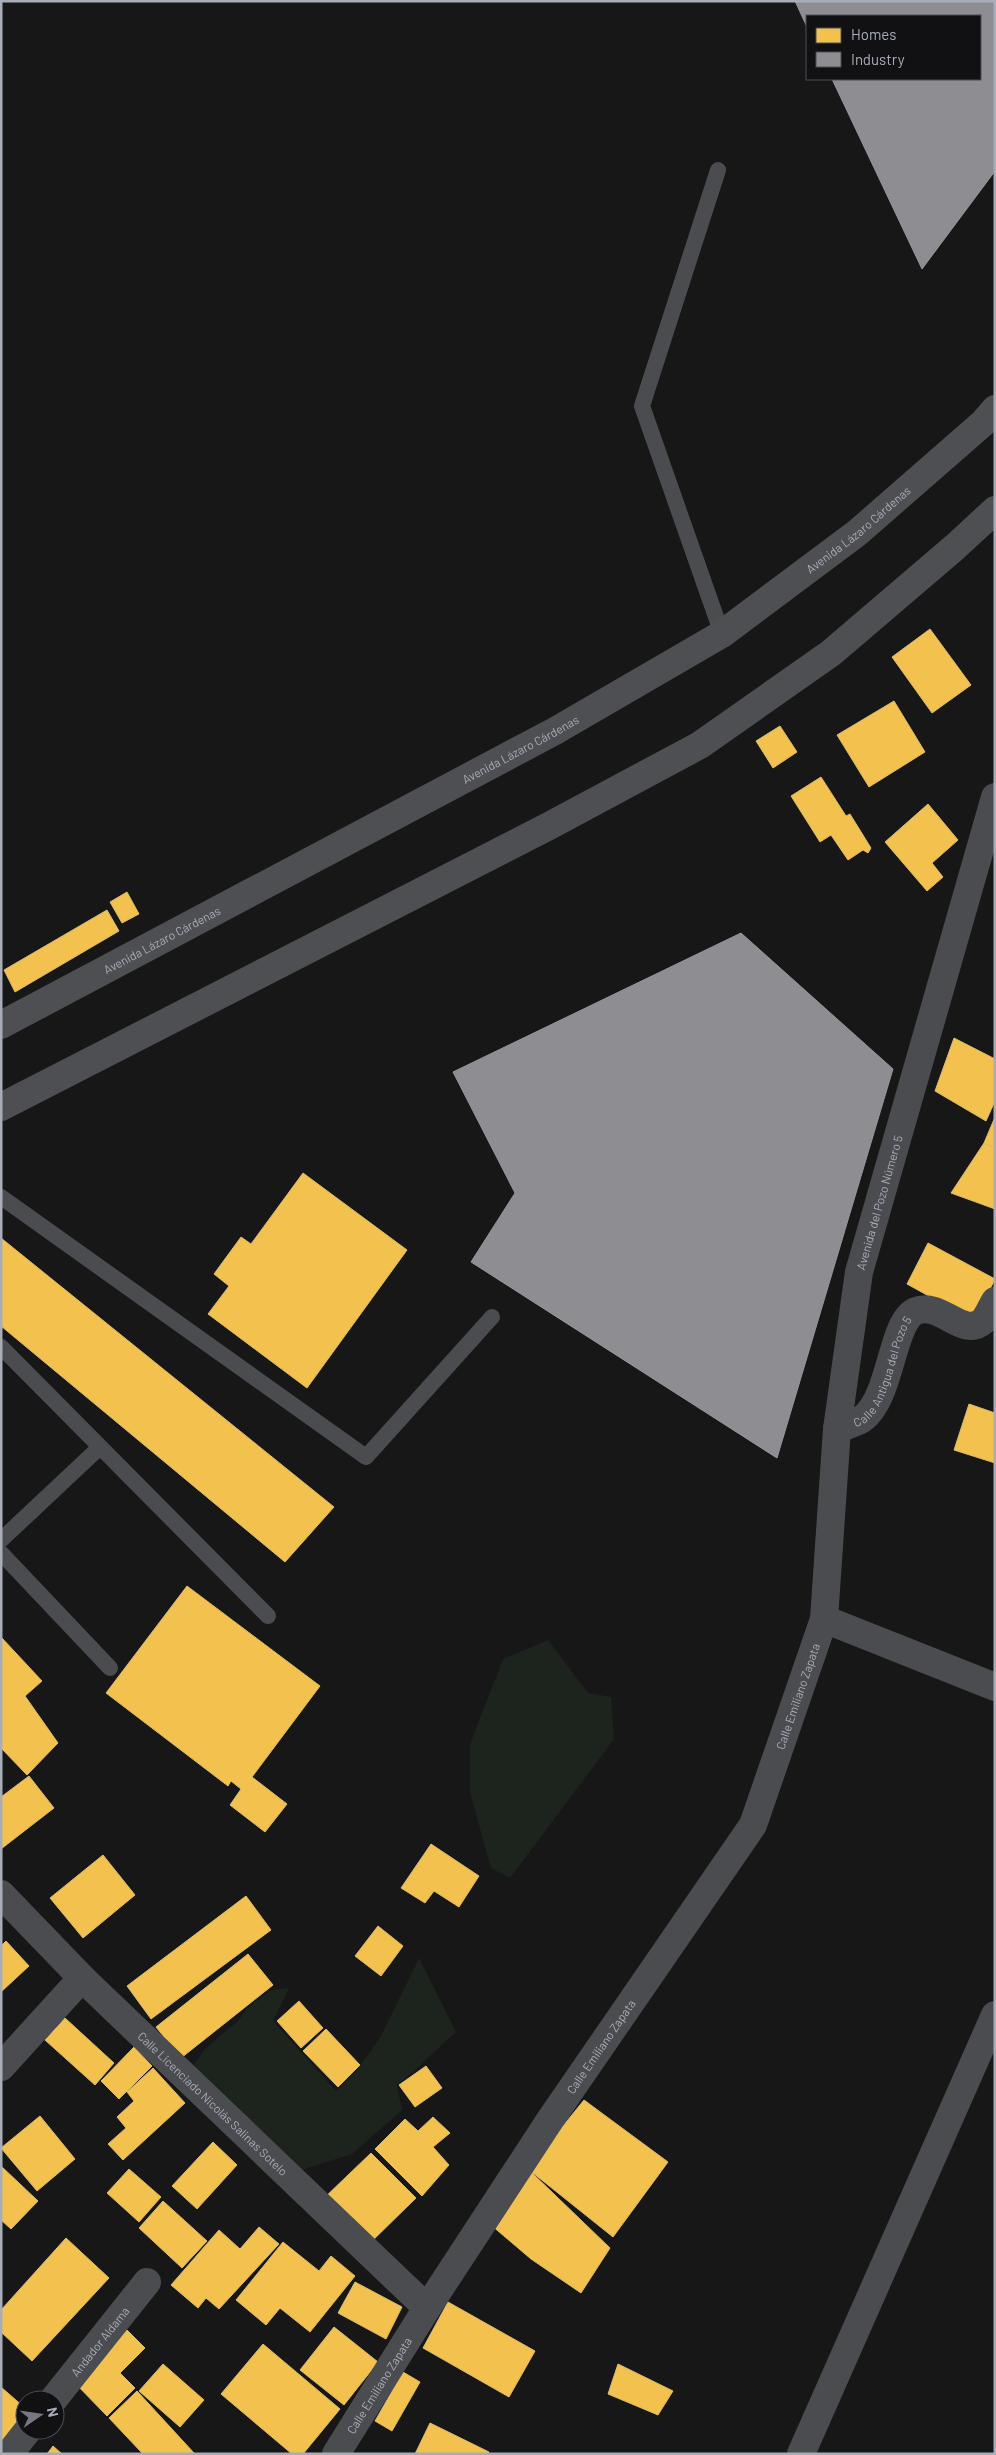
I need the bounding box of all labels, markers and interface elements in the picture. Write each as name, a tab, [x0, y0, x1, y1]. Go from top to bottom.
legend	[806, 15, 981, 80]
text: Homes	[851, 25, 896, 43]
text: Industry	[851, 50, 905, 68]
street label: Avenida Lázaro Cárdenas	[803, 483, 913, 576]
street label: Avenida Lázaro Cárdenas	[460, 712, 581, 786]
street label: Avenida Lázaro Cárdenas	[101, 903, 223, 976]
street label: Avenida del Pozo Número 5	[853, 1133, 905, 1272]
street label: Calle Antigua del Pozo 5	[851, 1313, 914, 1429]
street label: Calle Emiliano Zapata	[773, 1641, 822, 1751]
street label: Calle Emiliano Zapata	[563, 1997, 638, 2096]
street label: Calle Licenciado Nicolás Salinas Sotelo	[135, 2029, 291, 2178]
street label: Andador Aldama	[68, 2304, 132, 2379]
street label: Calle Emiliano Zapata	[343, 2334, 414, 2436]
north arrow	[15, 2390, 65, 2440]
text: N	[44, 2406, 62, 2418]

